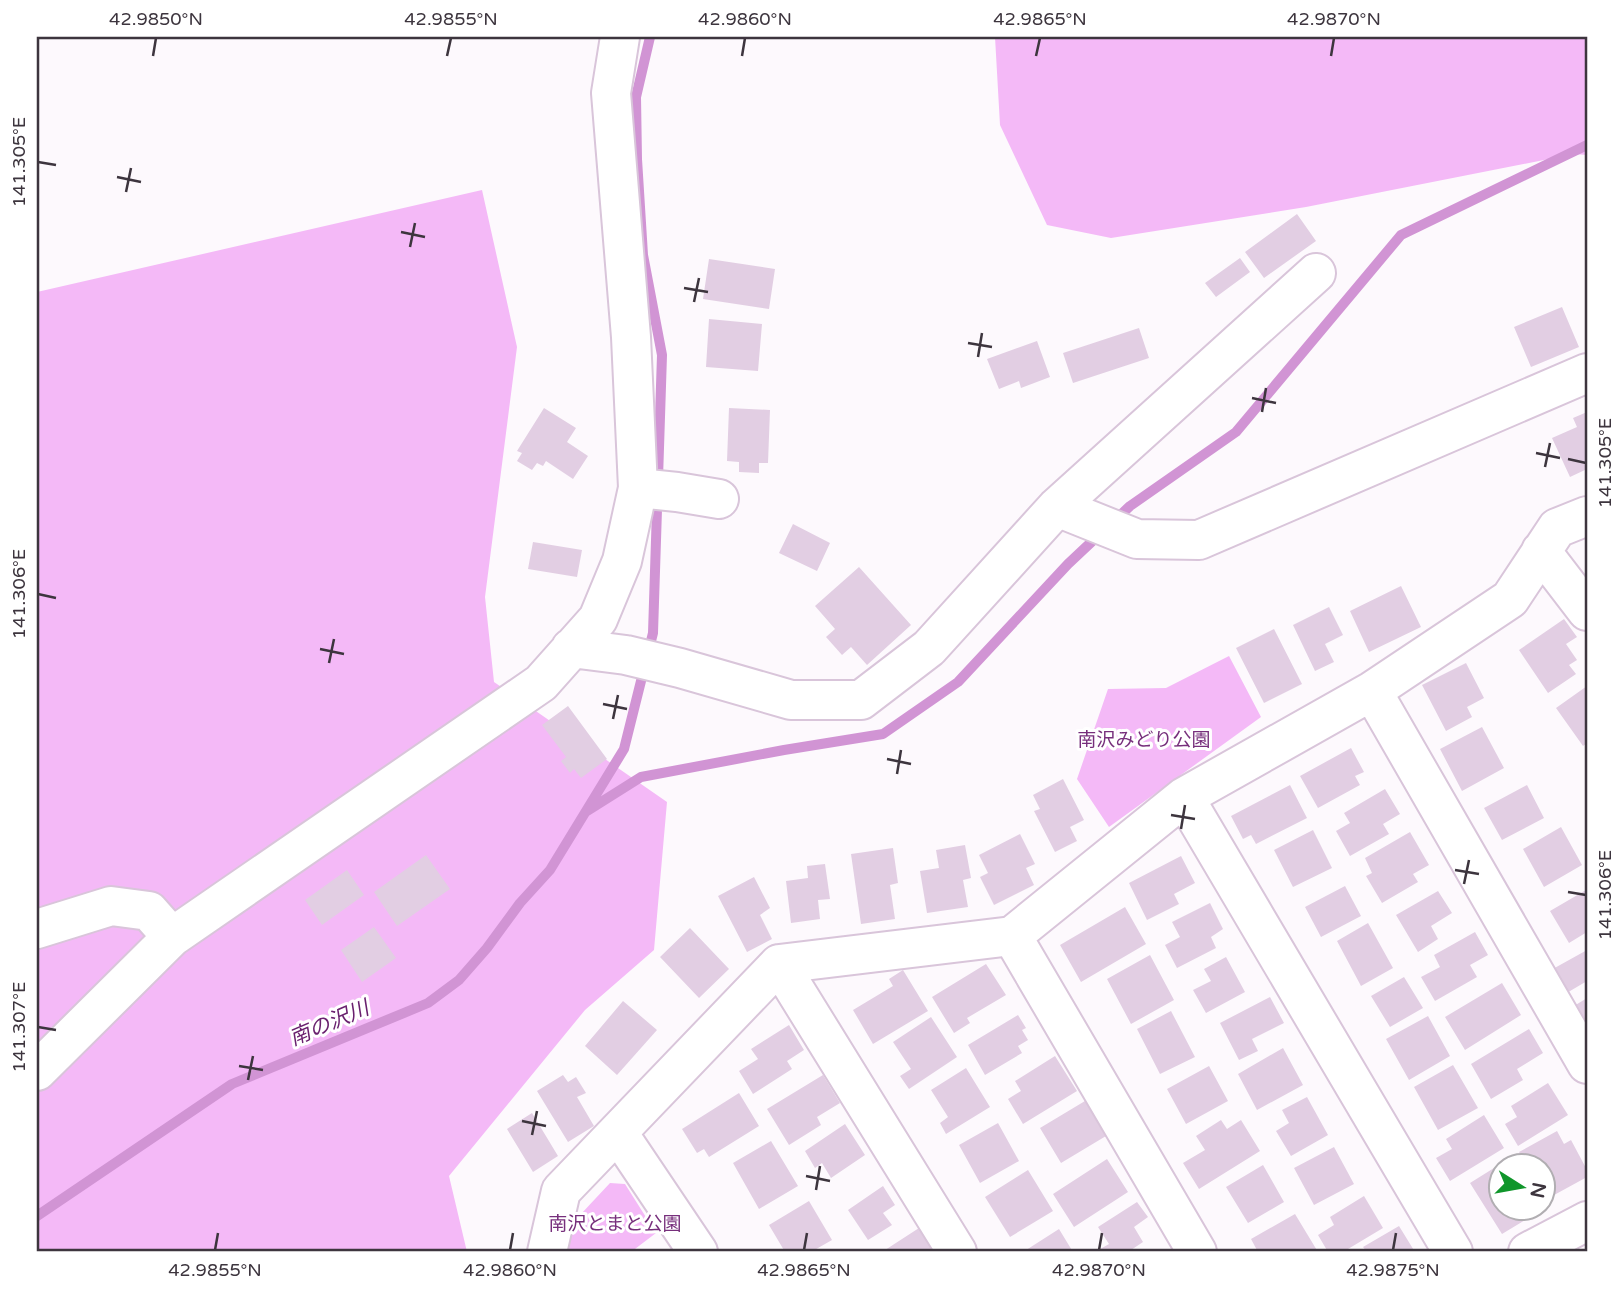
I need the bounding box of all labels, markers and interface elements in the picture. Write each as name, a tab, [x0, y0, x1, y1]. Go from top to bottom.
text: 42.9850°N	[109, 8, 203, 30]
text: 42.9855°N	[404, 8, 498, 30]
text: 42.9860°N	[698, 8, 792, 30]
text: 42.9865°N	[993, 8, 1087, 30]
text: 42.9870°N	[1287, 8, 1381, 30]
text: 141.305°E	[8, 117, 30, 207]
text: 141.305°E	[1594, 418, 1616, 508]
text: 141.306°E	[8, 549, 30, 639]
park label: 南沢みどり公園	[1077, 729, 1211, 751]
text: 141.306°E	[1594, 850, 1616, 940]
text: 141.307°E	[8, 981, 30, 1073]
water label: 南の沢川	[286, 995, 375, 1051]
north arrow	[1488, 1152, 1558, 1222]
text: N	[1525, 1180, 1550, 1200]
park label: 南沢とまと公園	[548, 1213, 682, 1235]
text: 42.9855°N	[168, 1259, 262, 1281]
text: 42.9860°N	[463, 1259, 557, 1281]
text: 42.9865°N	[757, 1259, 851, 1281]
text: 42.9870°N	[1052, 1259, 1146, 1281]
text: 42.9875°N	[1346, 1259, 1440, 1281]

